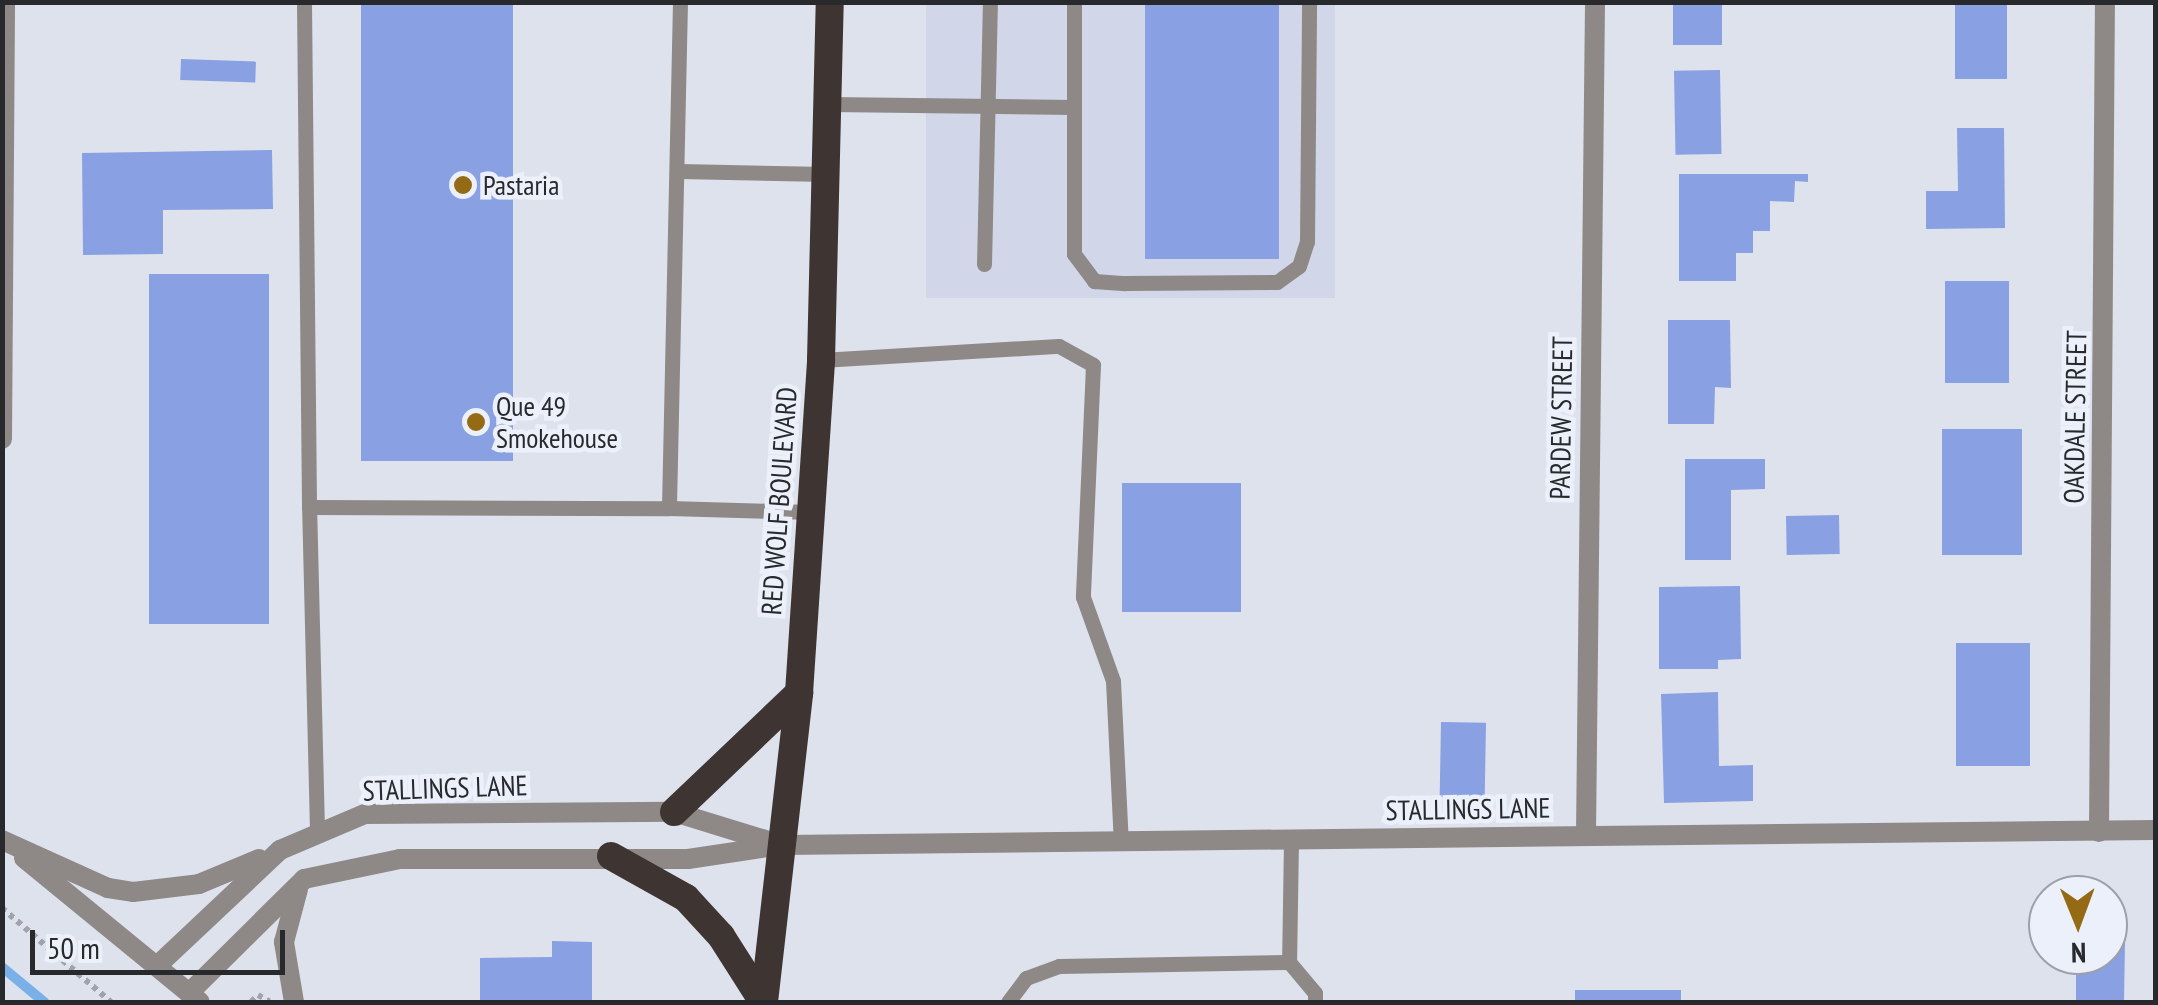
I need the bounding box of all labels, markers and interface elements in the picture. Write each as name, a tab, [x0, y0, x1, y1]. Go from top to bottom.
place label: Pastaria	[483, 168, 559, 202]
marker: Pastaria	[452, 174, 474, 196]
street label: OAKDALE STREET	[2057, 330, 2093, 504]
street label: PARDEW STREET	[1543, 336, 1579, 500]
street label: RED WOLF BOULEVARD	[754, 386, 804, 616]
place label: Que 49 Smokehouse	[496, 389, 618, 455]
marker: Que 49 Smokehouse	[465, 411, 487, 433]
street label: STALLINGS LANE	[362, 768, 528, 808]
street label: STALLINGS LANE	[1385, 791, 1551, 827]
north arrow	[2028, 875, 2128, 975]
scale bar	[35, 910, 290, 972]
text: 50 m	[47, 928, 100, 967]
text: N	[2071, 935, 2086, 972]

